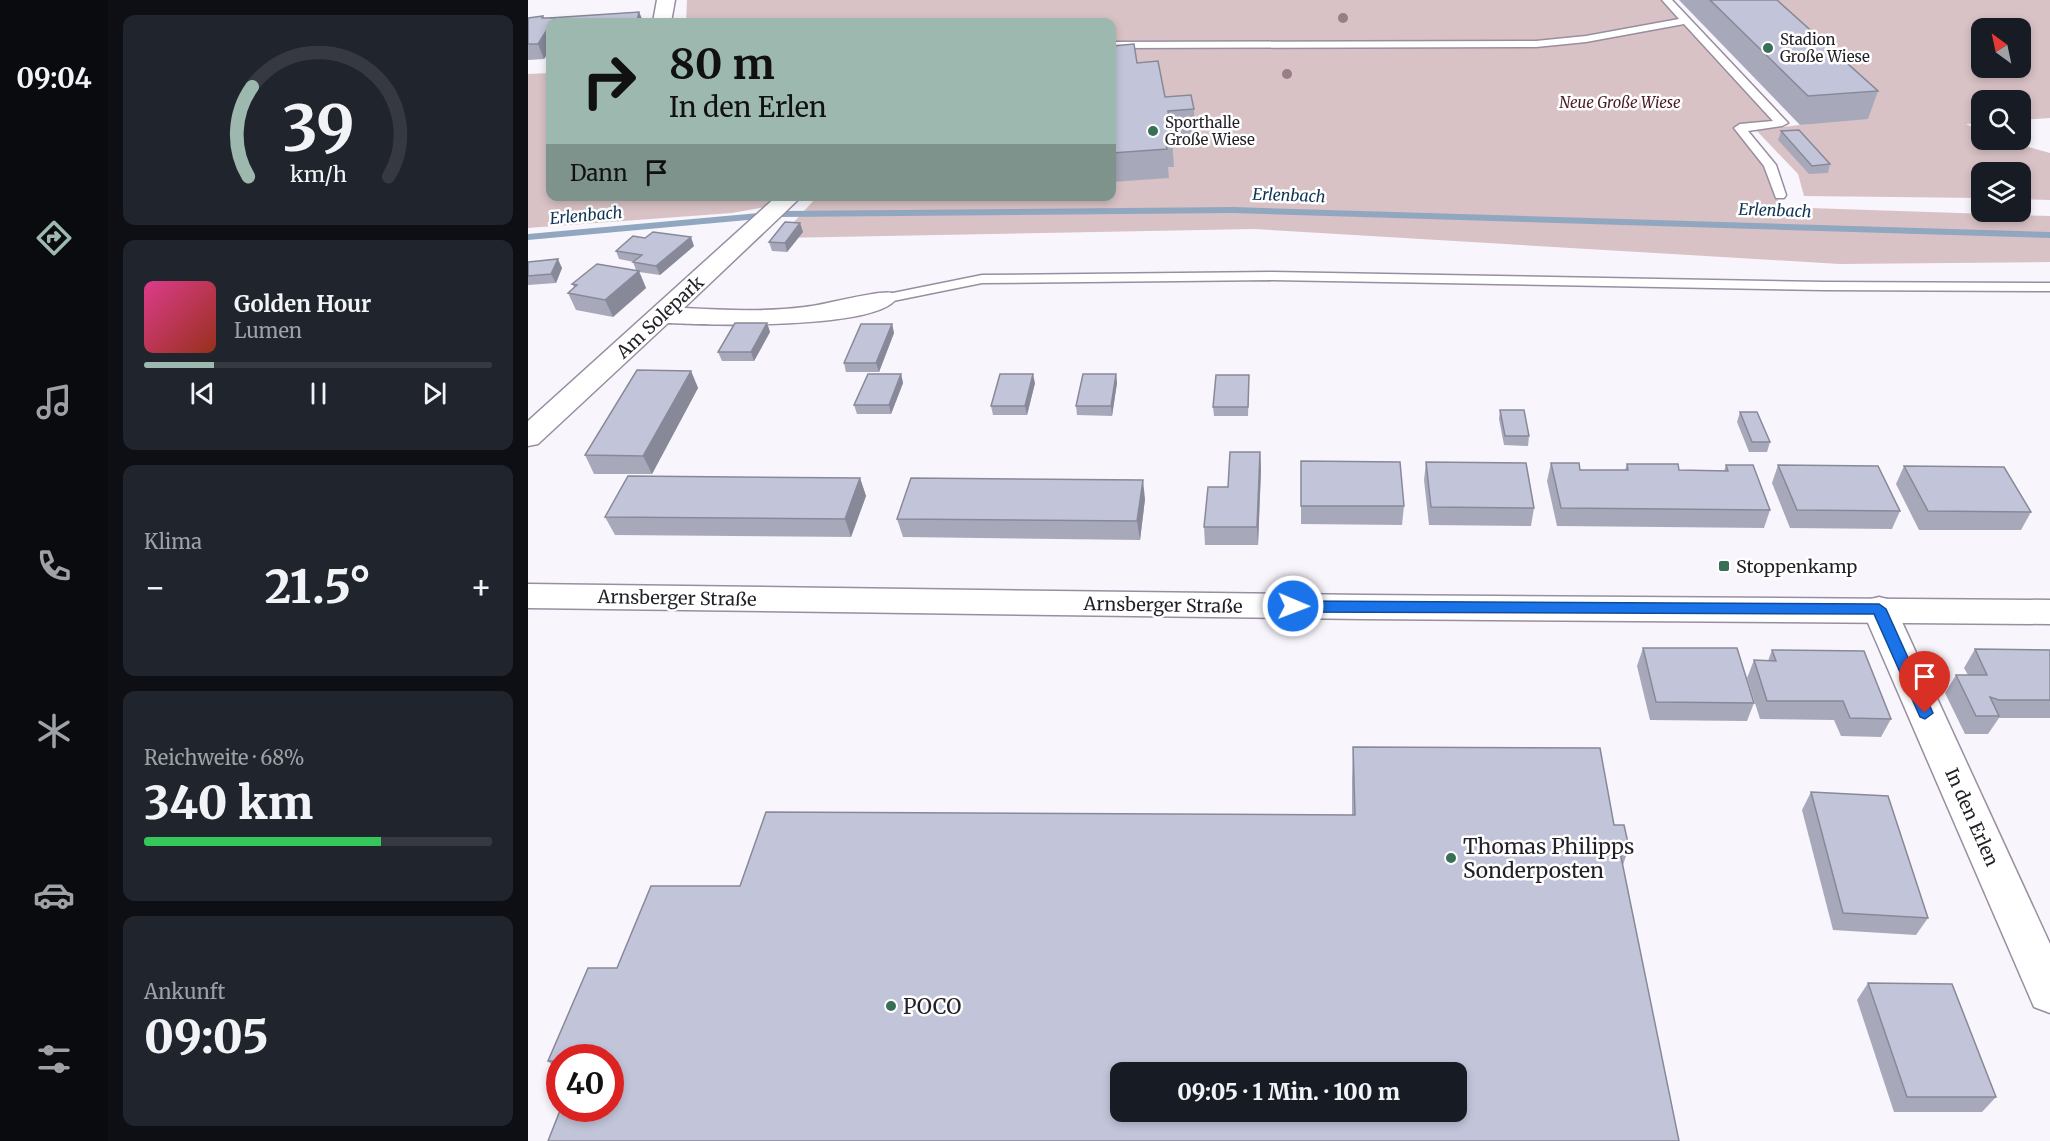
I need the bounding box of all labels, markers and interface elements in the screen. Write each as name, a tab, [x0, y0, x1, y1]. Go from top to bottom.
north arrow	[1971, 18, 2031, 78]
map controls	[1971, 18, 2031, 222]
place label: Stadion Große Wiese	[1780, 30, 1870, 66]
text: 80 m	[669, 38, 775, 90]
marker: Stadion Große Wiese	[1761, 41, 1775, 55]
icon: right	[570, 42, 648, 120]
text: 09:04	[16, 61, 92, 95]
text: 39	[282, 90, 354, 168]
text: In den Erlen	[669, 90, 827, 124]
button: search	[1971, 90, 2031, 150]
park label: Neue Große Wiese	[1559, 93, 1681, 112]
place label: Sporthalle Große Wiese	[1165, 113, 1255, 149]
marker: Sporthalle Große Wiese	[1146, 124, 1160, 138]
icon: arrive	[640, 156, 673, 189]
text: Dann	[570, 159, 628, 187]
text: km/h	[290, 161, 346, 188]
button: layers	[1971, 162, 2031, 222]
water label: Erlenbach	[1252, 184, 1326, 206]
water label: Erlenbach	[1738, 199, 1812, 221]
water label: Erlenbach	[549, 202, 623, 228]
icon: directions	[33, 217, 75, 259]
street label: Am Solepark	[611, 270, 709, 364]
text: Golden Hour	[234, 290, 371, 318]
text: Lumen	[234, 318, 302, 343]
icon: previous	[186, 377, 219, 410]
icon: pause	[302, 377, 335, 410]
icon: next	[418, 377, 451, 410]
icon: music	[33, 381, 75, 423]
text: Klima	[144, 529, 202, 554]
icon: phone	[33, 545, 75, 587]
place label: Stoppenkamp	[1736, 555, 1857, 578]
text: 21.5°	[265, 559, 371, 615]
marker: Stoppenkamp	[1717, 559, 1731, 573]
text: −	[144, 567, 166, 608]
text: +	[470, 567, 492, 608]
position arrow	[1261, 574, 1325, 638]
street label: Arnsberger Straße	[596, 585, 757, 611]
street label: Arnsberger Straße	[1082, 592, 1243, 618]
pin	[1899, 651, 1950, 713]
icon: arrive	[1908, 660, 1941, 693]
icon: climate	[33, 710, 75, 752]
text: Reichweite · 68%	[144, 745, 304, 770]
street label: In den Erlen	[1940, 764, 2004, 870]
text: 340 km	[144, 775, 313, 831]
place label: Thomas Philipps Sonderposten	[1463, 833, 1634, 884]
marker: Thomas Philipps Sonderposten	[1444, 851, 1458, 865]
icon: car	[33, 874, 75, 916]
text: Ankunft	[144, 979, 225, 1004]
place label: POCO	[903, 993, 962, 1020]
marker: POCO	[884, 999, 898, 1013]
text: 09:05	[144, 1009, 268, 1065]
icon: filters	[33, 1038, 75, 1080]
speed limit sign: 40	[546, 1044, 624, 1122]
text: 09:05 · 1 Min. · 100 m	[1177, 1078, 1400, 1106]

